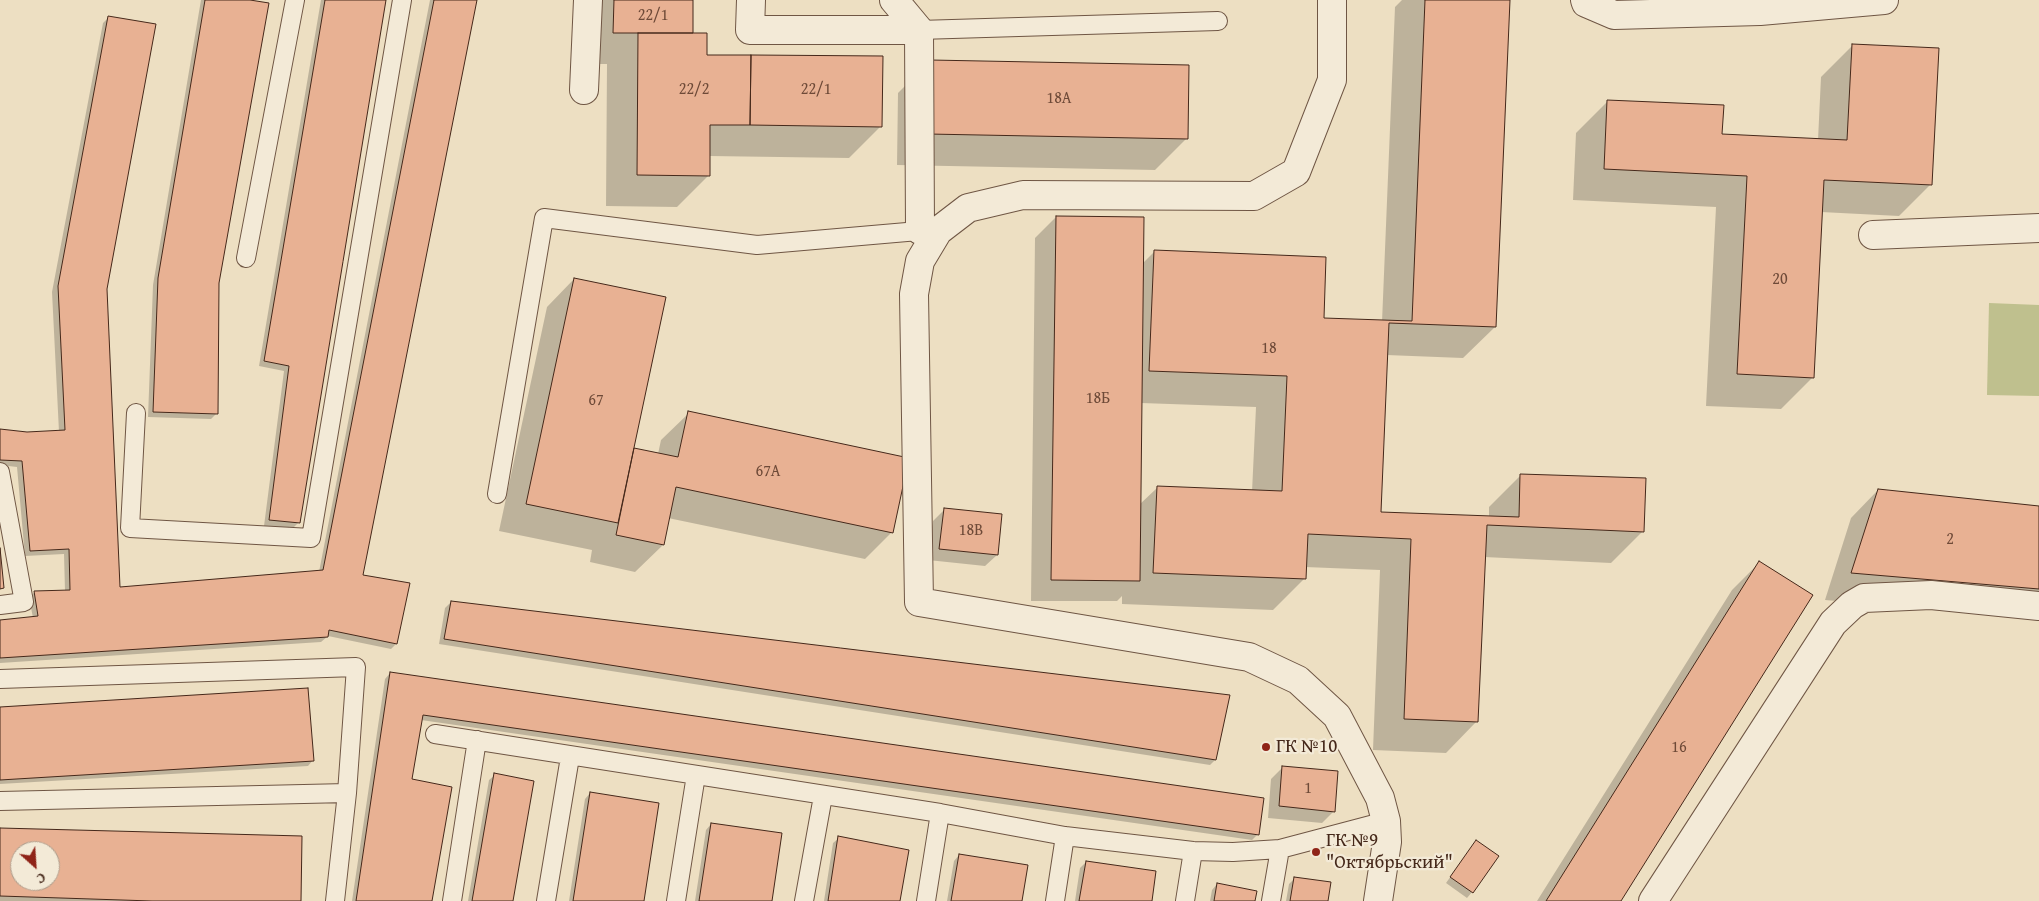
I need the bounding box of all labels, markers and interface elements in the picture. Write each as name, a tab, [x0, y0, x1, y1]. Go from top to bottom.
house number: 22/1	[638, 6, 668, 26]
house number: 22/2	[679, 80, 709, 100]
house number: 22/1	[801, 80, 831, 100]
house number: 18А	[1046, 89, 1072, 109]
house number: 20	[1772, 270, 1788, 290]
house number: 18	[1261, 339, 1277, 359]
house number: 18Б	[1086, 389, 1110, 409]
house number: 67	[588, 391, 604, 411]
house number: 67А	[755, 462, 781, 482]
house number: 18В	[959, 521, 983, 541]
house number: 2	[1946, 530, 1954, 550]
place label: ГК №10	[1276, 736, 1337, 758]
house number: 16	[1671, 738, 1687, 758]
marker: ГК №10	[1260, 741, 1272, 753]
house number: 1	[1304, 779, 1312, 799]
place label: ГК №9 "Октябрьский"	[1326, 830, 1453, 874]
north arrow	[10, 841, 60, 891]
marker: ГК №9 "Октябрьский"	[1310, 846, 1322, 858]
text: С	[33, 868, 49, 889]

